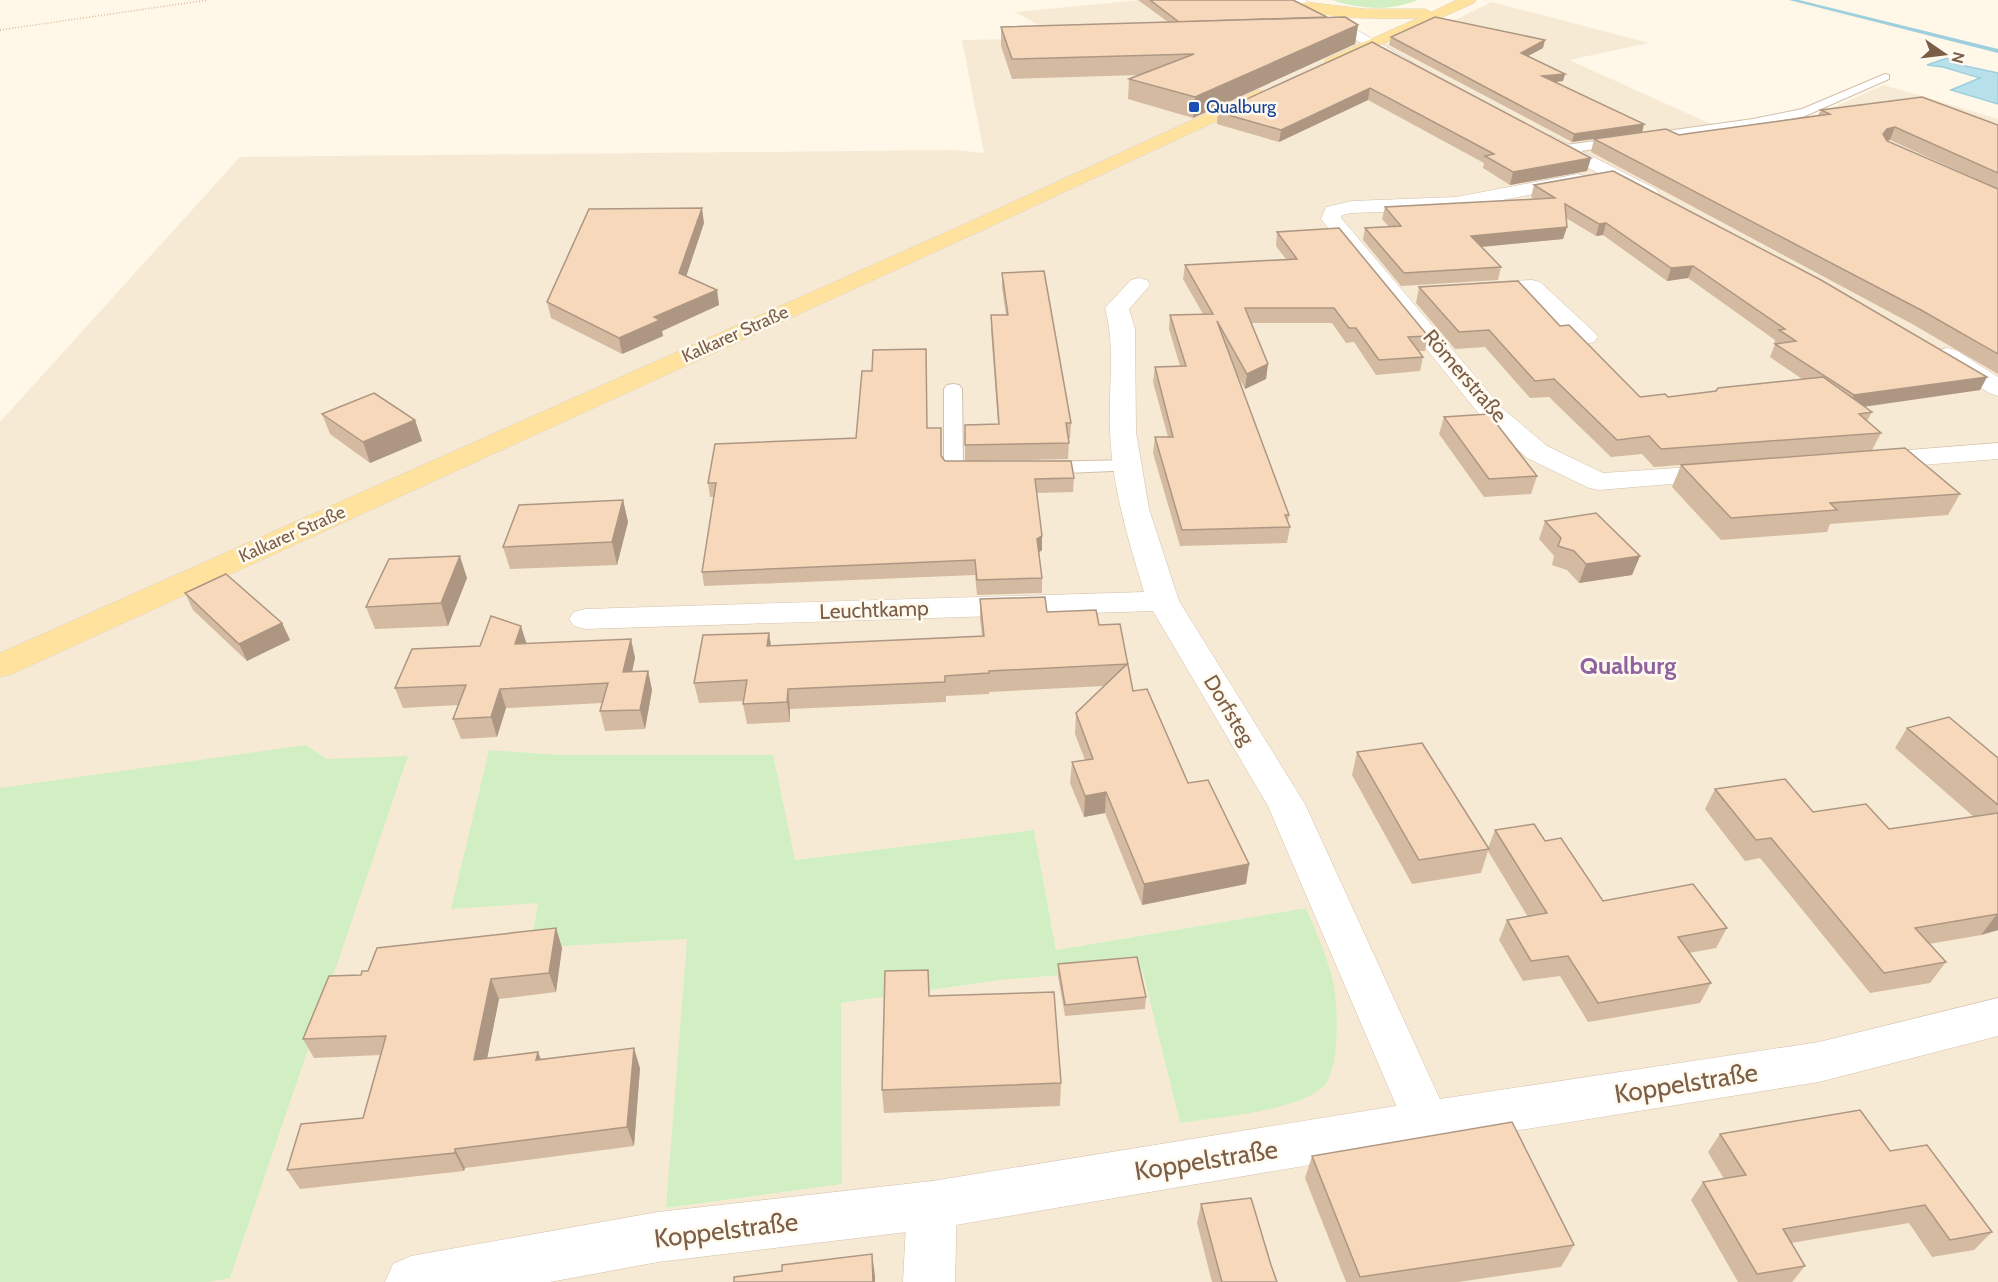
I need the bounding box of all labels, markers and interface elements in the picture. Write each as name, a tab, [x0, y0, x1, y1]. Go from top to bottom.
north arrow	[1914, 24, 1974, 84]
text: N	[1947, 50, 1969, 65]
place label: Qualburg	[1206, 96, 1277, 118]
marker: Qualburg	[1187, 100, 1201, 114]
street label: Kalkarer Straße	[678, 301, 792, 367]
street label: Römerstraße	[1418, 324, 1513, 427]
street label: Kalkarer Straße	[235, 501, 349, 567]
street label: Leuchtkamp	[819, 595, 929, 624]
district label: Qualburg	[1580, 651, 1676, 680]
street label: Dorfsteg	[1199, 670, 1260, 750]
street label: Koppelstraße	[1612, 1056, 1760, 1110]
street label: Koppelstraße	[1132, 1133, 1280, 1187]
street label: Koppelstraße	[652, 1205, 800, 1255]

